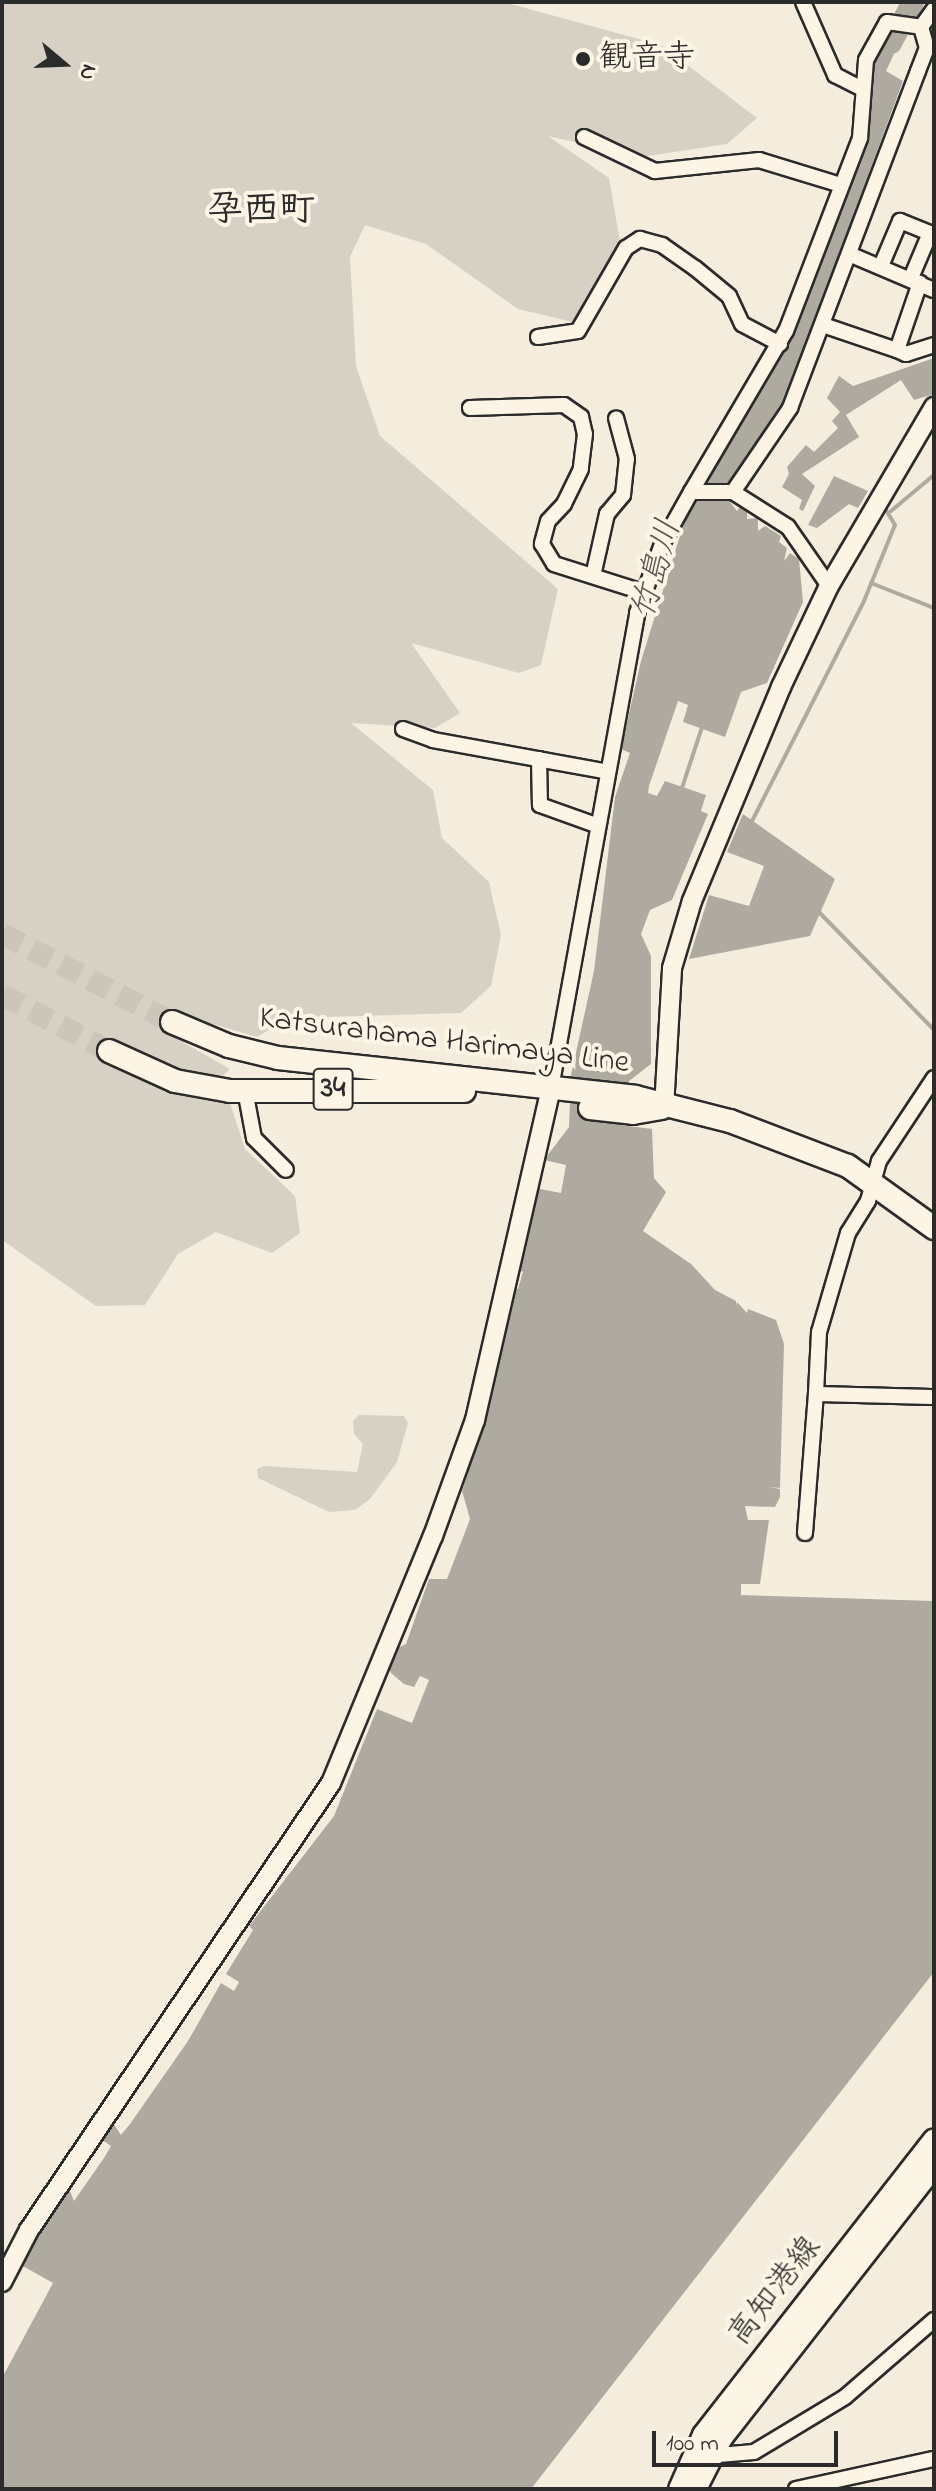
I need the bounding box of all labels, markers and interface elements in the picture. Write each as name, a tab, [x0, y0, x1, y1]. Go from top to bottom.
north arrow	[24, 24, 104, 104]
place label: 観音寺	[599, 40, 695, 78]
marker: 観音寺	[574, 50, 592, 68]
text: N	[69, 60, 104, 84]
district label: 孕西町	[207, 190, 315, 234]
water label: 竹島川	[624, 515, 692, 625]
street label: Katsurahama Harimaya Line	[257, 1000, 631, 1084]
road number: 34	[311, 1063, 355, 1115]
street label: 高知港線	[721, 2230, 831, 2354]
scale bar	[656, 2415, 842, 2465]
text: 100 m	[666, 2427, 719, 2462]

